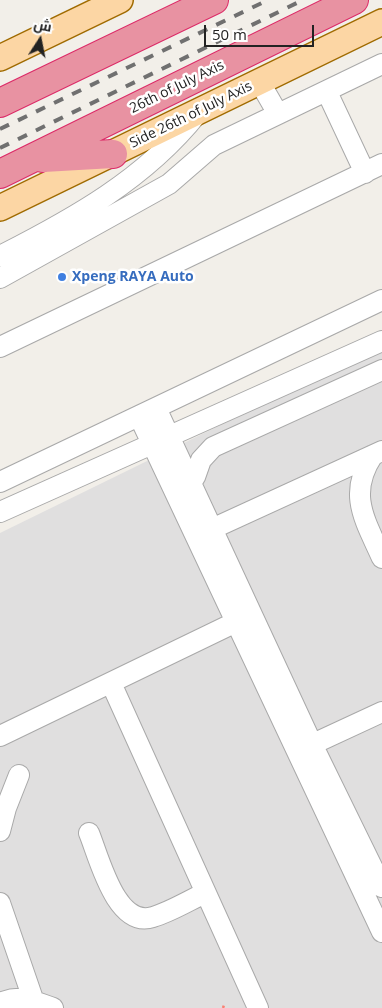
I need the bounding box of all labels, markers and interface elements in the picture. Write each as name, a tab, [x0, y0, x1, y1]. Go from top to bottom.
text: ش	[32, 14, 54, 36]
north arrow	[15, 15, 65, 65]
scale bar	[207, 15, 317, 47]
text: 50 m	[212, 24, 247, 44]
street label: 26th of July Axis	[127, 57, 227, 117]
street label: Side 26th of July Axis	[127, 78, 255, 152]
place label: Xpeng RAYA Auto	[72, 269, 194, 285]
marker: Xpeng RAYA Auto	[56, 271, 68, 283]

